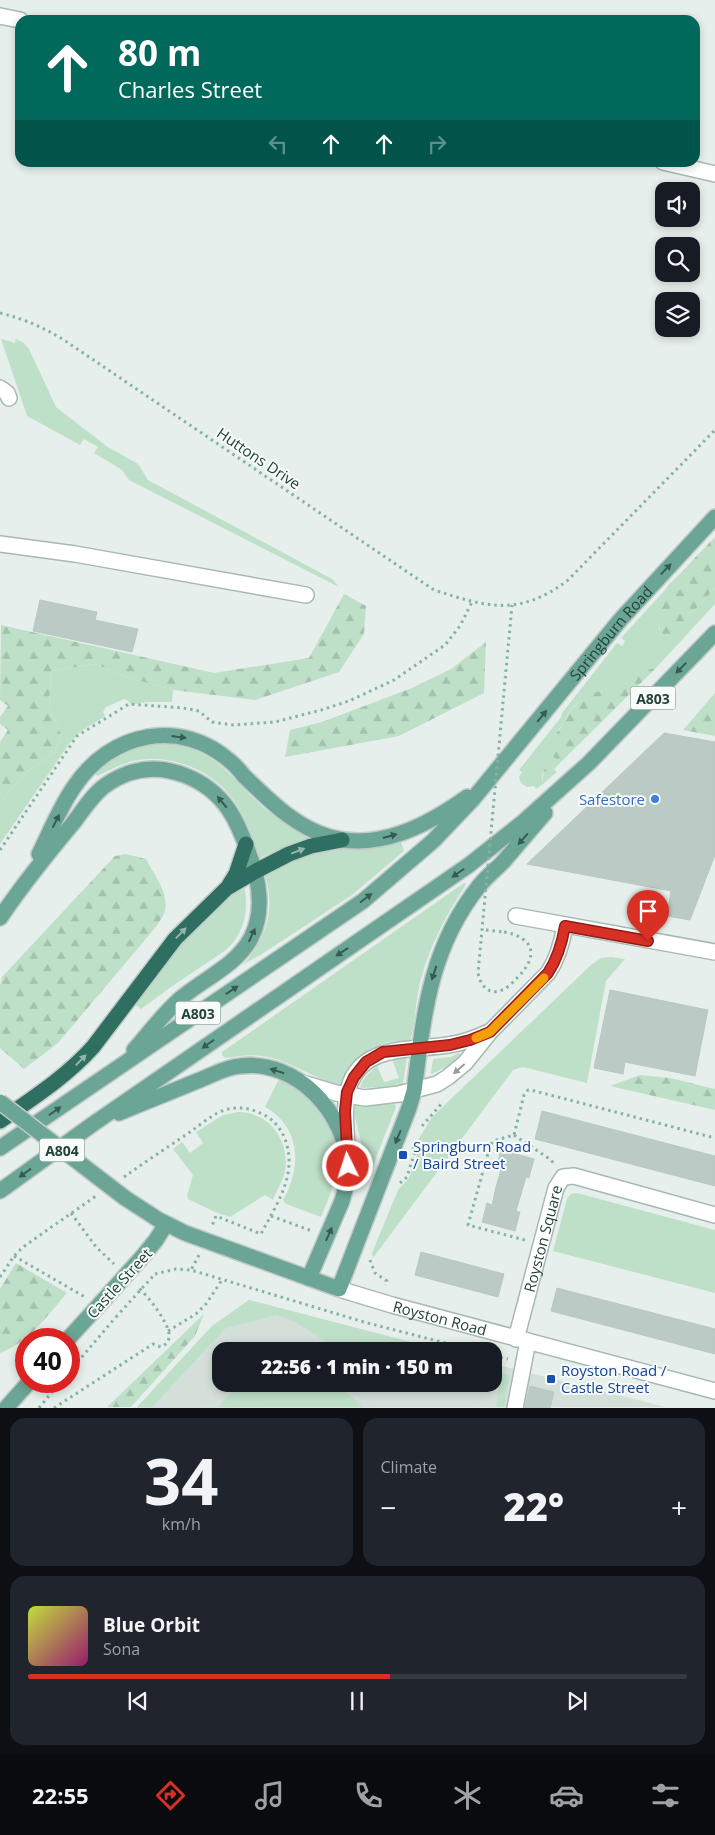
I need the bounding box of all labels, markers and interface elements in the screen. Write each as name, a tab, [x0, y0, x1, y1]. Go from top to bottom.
text: 80 m	[118, 29, 201, 76]
icon: ahead	[35, 35, 100, 100]
text: Charles Street	[118, 74, 262, 104]
icon: left	[264, 130, 292, 158]
icon: ahead	[317, 130, 345, 158]
icon: ahead	[370, 130, 398, 158]
icon: right	[423, 130, 451, 158]
map controls	[655, 182, 700, 337]
button: sound	[655, 182, 700, 227]
button: search	[655, 237, 700, 282]
button: layers	[655, 292, 700, 337]
street label: Huttons Drive	[213, 423, 305, 493]
one-way arrow	[660, 564, 672, 576]
street label: Springburn Road	[565, 581, 657, 684]
one-way arrow	[675, 662, 687, 674]
road number: A803	[630, 686, 676, 710]
one-way arrow	[537, 709, 548, 722]
one-way arrow	[172, 733, 188, 741]
place label: Safestore	[579, 789, 645, 809]
marker: Safestore	[649, 793, 661, 805]
one-way arrow	[217, 795, 228, 808]
one-way arrow	[52, 814, 60, 828]
one-way arrow	[383, 832, 398, 840]
one-way arrow	[517, 832, 528, 845]
one-way arrow	[290, 847, 305, 854]
one-way arrow	[451, 868, 465, 878]
pin	[627, 890, 669, 941]
one-way arrow	[359, 893, 373, 903]
icon: arrive	[634, 897, 662, 925]
one-way arrow	[175, 927, 187, 939]
one-way arrow	[248, 928, 256, 942]
one-way arrow	[335, 947, 349, 957]
one-way arrow	[429, 965, 437, 980]
one-way arrow	[225, 985, 239, 995]
road number: A803	[176, 1001, 220, 1024]
one-way arrow	[201, 1040, 215, 1049]
one-way arrow	[74, 1055, 86, 1067]
one-way arrow	[453, 1063, 465, 1075]
one-way arrow	[269, 1066, 284, 1074]
one-way arrow	[48, 1106, 61, 1116]
one-way arrow	[394, 1130, 402, 1144]
place label: Springburn Road / Baird Street	[413, 1136, 531, 1173]
road number: A804	[40, 1138, 84, 1162]
position arrow	[321, 1139, 373, 1191]
marker: Springburn Road / Baird Street	[397, 1149, 409, 1161]
one-way arrow	[19, 1167, 32, 1178]
street label: Royston Square	[519, 1183, 566, 1294]
one-way arrow	[325, 1227, 333, 1241]
street label: Castle Street	[82, 1244, 156, 1322]
street label: Royston Road	[391, 1296, 489, 1340]
speed limit sign: 40	[15, 1328, 80, 1393]
text: 22:56 · 1 min · 150 m	[261, 1354, 453, 1380]
place label: Royston Road / Castle Street	[561, 1360, 667, 1397]
marker: Royston Road / Castle Street	[545, 1373, 557, 1385]
text: 34	[144, 1436, 218, 1524]
text: Climate	[381, 1456, 437, 1478]
text: 22°	[503, 1480, 564, 1532]
text: −	[381, 1488, 397, 1526]
text: +	[671, 1488, 687, 1526]
text: km/h	[162, 1513, 201, 1535]
text: Blue Orbit	[103, 1612, 200, 1638]
text: Sona	[103, 1638, 140, 1660]
icon: previous	[124, 1687, 152, 1715]
icon: pause	[343, 1687, 371, 1715]
icon: next	[563, 1687, 591, 1715]
icon: directions	[153, 1778, 188, 1813]
icon: music	[252, 1778, 287, 1813]
icon: phone	[351, 1778, 386, 1813]
icon: climate	[450, 1778, 485, 1813]
icon: car	[549, 1778, 584, 1813]
icon: filters	[648, 1778, 683, 1813]
text: 22:55	[32, 1780, 89, 1810]

